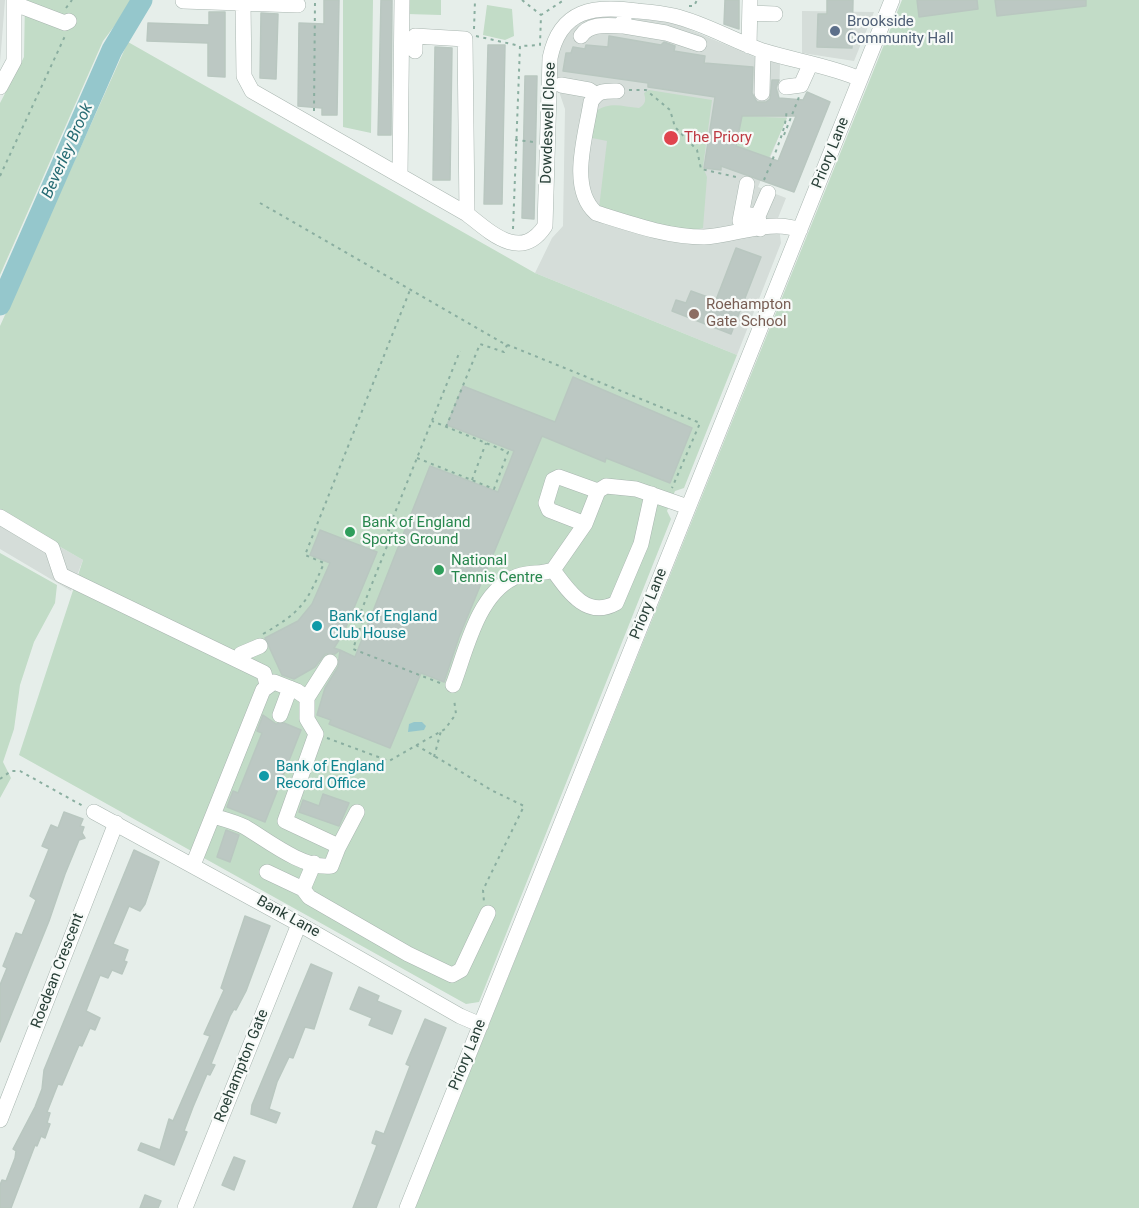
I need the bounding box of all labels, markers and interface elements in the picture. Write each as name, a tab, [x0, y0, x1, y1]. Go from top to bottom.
place label: Brookside Community Hall	[847, 13, 954, 48]
marker: Brookside Community Hall	[828, 24, 842, 38]
street label: Dowdeswell Close	[538, 62, 560, 184]
water label: Beverley Brook	[38, 100, 98, 202]
street label: Priory Lane	[809, 115, 853, 191]
marker: The Priory	[662, 129, 680, 147]
place label: The Priory	[684, 129, 752, 147]
place label: Roehampton Gate School	[706, 296, 791, 331]
marker: Roehampton Gate School	[687, 307, 701, 321]
place label: Bank of England Sports Ground	[362, 514, 470, 549]
marker: Bank of England Sports Ground	[343, 525, 357, 539]
place label: National Tennis Centre	[451, 552, 543, 587]
marker: National Tennis Centre	[432, 563, 446, 577]
street label: Priory Lane	[627, 566, 671, 642]
place label: Bank of England Club House	[329, 608, 437, 643]
marker: Bank of England Club House	[310, 619, 324, 633]
place label: Bank of England Record Office	[276, 758, 384, 793]
marker: Bank of England Record Office	[257, 769, 271, 783]
street label: Bank Lane	[253, 892, 323, 942]
street label: Roedean Crescent	[28, 911, 88, 1031]
street label: Roehampton Gate	[211, 1007, 273, 1125]
street label: Priory Lane	[446, 1017, 490, 1093]

